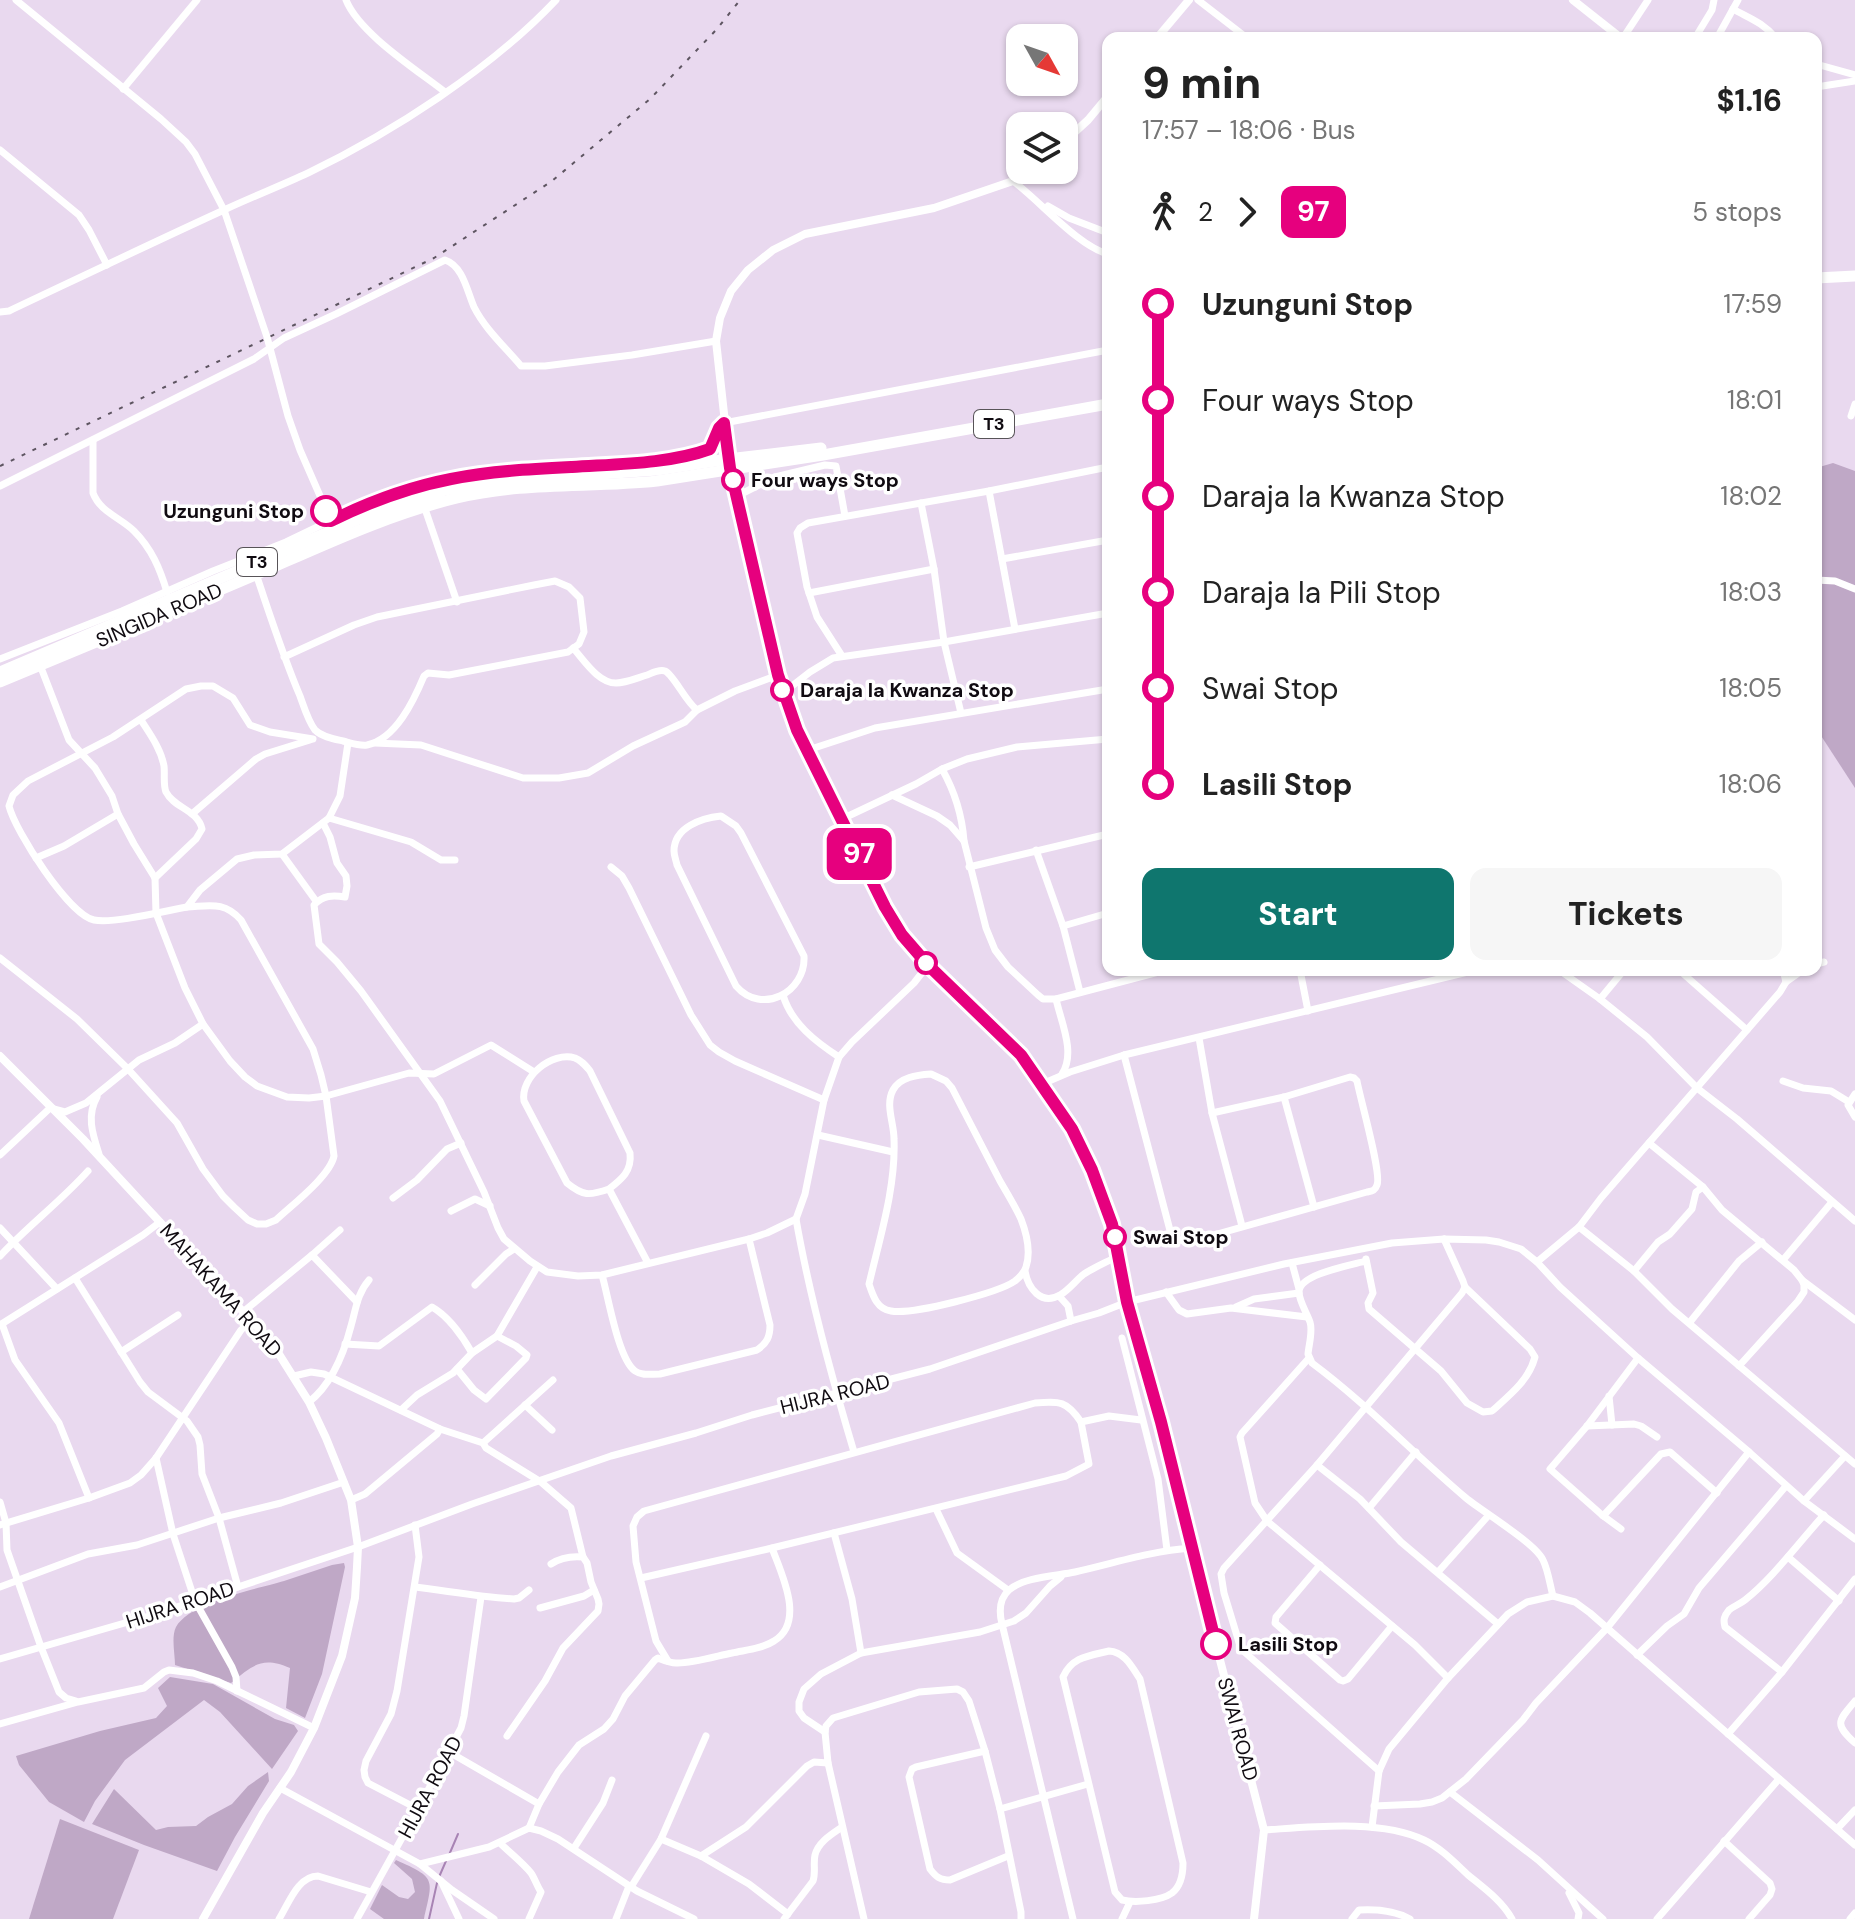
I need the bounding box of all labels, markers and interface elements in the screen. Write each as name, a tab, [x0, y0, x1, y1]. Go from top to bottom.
north arrow	[1006, 24, 1078, 96]
map controls	[1006, 24, 1078, 184]
text: 9 min	[1142, 54, 1261, 112]
text: $1.16	[1716, 81, 1782, 120]
button: layers	[1006, 112, 1078, 184]
text: 17:57 – 18:06 · Bus	[1142, 113, 1356, 147]
icon: walk	[1142, 190, 1186, 234]
icon: forward	[1225, 190, 1269, 234]
text: 97	[1297, 193, 1330, 230]
text: 2	[1198, 195, 1213, 229]
text: 5 stops	[1692, 195, 1782, 229]
text: Uzunguni Stop	[1202, 285, 1413, 324]
text: 17:59	[1723, 287, 1782, 321]
text: Four ways Stop	[1202, 381, 1414, 420]
text: 18:01	[1727, 383, 1782, 417]
road number: T3	[974, 410, 1014, 438]
place label: Four ways Stop	[751, 467, 899, 493]
marker: Four ways Stop	[722, 469, 744, 491]
text: Daraja la Kwanza Stop	[1202, 477, 1505, 516]
text: 18:02	[1720, 479, 1782, 513]
marker: Uzunguni Stop	[311, 496, 341, 526]
place label: Uzunguni Stop	[163, 498, 304, 524]
road number: T3	[237, 548, 277, 576]
text: Daraja la Pili Stop	[1202, 573, 1441, 612]
text: 18:03	[1720, 575, 1782, 609]
street label: SINGIDA ROAD	[92, 577, 226, 653]
text: Swai Stop	[1202, 669, 1339, 708]
text: 18:05	[1719, 671, 1782, 705]
place label: Daraja la Kwanza Stop	[800, 677, 1014, 703]
marker: Daraja la Kwanza Stop	[771, 679, 793, 701]
text: Lasili Stop	[1202, 765, 1352, 804]
text: 18:06	[1719, 767, 1782, 801]
line badge: 97	[823, 828, 895, 880]
text: 97	[843, 835, 875, 872]
button: Start	[1142, 868, 1454, 960]
button: Tickets	[1470, 868, 1782, 960]
unlabelled marker	[915, 952, 937, 974]
street label: MAHAKAMA ROAD	[154, 1218, 288, 1362]
place label: Swai Stop	[1133, 1224, 1229, 1250]
marker: Swai Stop	[1104, 1226, 1126, 1248]
street label: HIJRA ROAD	[777, 1368, 893, 1420]
street label: HIJRA ROAD	[123, 1575, 237, 1635]
marker: Lasili Stop	[1201, 1629, 1231, 1659]
place label: Lasili Stop	[1238, 1631, 1338, 1657]
street label: SWAI ROAD	[1212, 1674, 1264, 1784]
street label: HIJRA ROAD	[392, 1731, 468, 1843]

